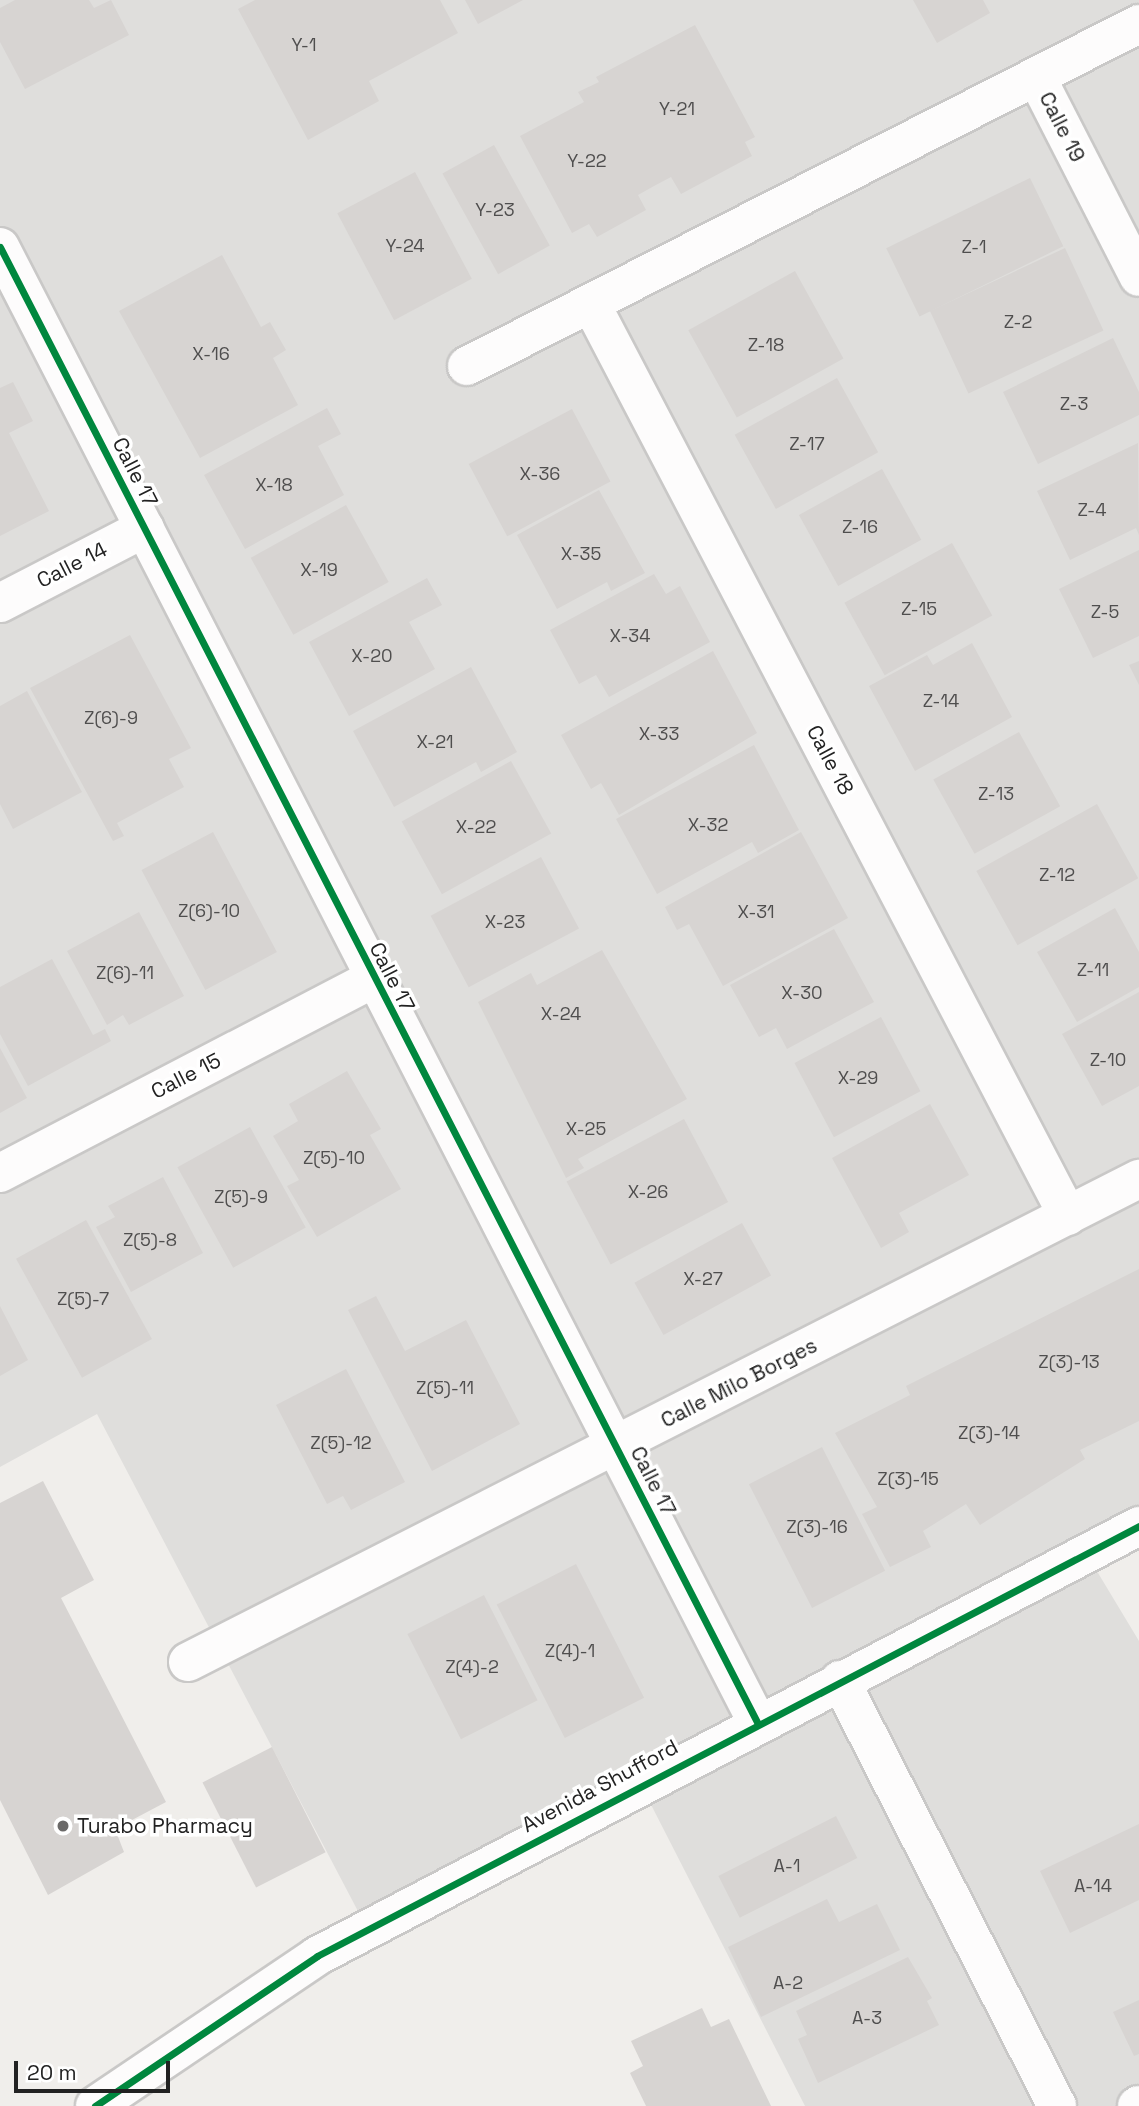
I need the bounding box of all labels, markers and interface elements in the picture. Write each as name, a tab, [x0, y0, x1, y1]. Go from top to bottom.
house number: Y-1	[291, 34, 317, 56]
street label: Calle 19	[1034, 88, 1090, 166]
house number: Y-21	[659, 98, 695, 120]
house number: Y-22	[567, 150, 607, 172]
house number: Y-23	[475, 199, 515, 221]
house number: Y-24	[385, 235, 425, 257]
house number: Z-1	[961, 236, 987, 258]
house number: Z-2	[1004, 311, 1032, 333]
house number: Z-18	[748, 334, 784, 356]
house number: X-16	[192, 343, 230, 365]
house number: Z-3	[1060, 393, 1088, 415]
street label: Calle 17	[107, 433, 163, 511]
house number: Z-17	[789, 433, 825, 455]
house number: X-36	[520, 463, 560, 485]
house number: X-18	[255, 474, 293, 496]
house number: Z-4	[1078, 499, 1106, 521]
house number: Z-16	[842, 516, 878, 538]
street label: Calle 14	[33, 537, 111, 593]
house number: X-35	[561, 543, 601, 565]
house number: X-19	[300, 559, 338, 581]
house number: Z-15	[901, 598, 937, 620]
house number: Z-5	[1091, 601, 1119, 623]
house number: X-34	[610, 625, 650, 647]
house number: X-20	[351, 645, 393, 667]
house number: Z-14	[923, 690, 959, 712]
house number: Z(6)-9	[84, 707, 138, 729]
street label: Calle 18	[801, 721, 859, 799]
house number: X-33	[639, 723, 679, 745]
house number: X-21	[416, 731, 454, 753]
house number: Z-13	[978, 783, 1014, 805]
house number: X-32	[688, 814, 728, 836]
house number: X-22	[456, 816, 496, 838]
house number: Z-12	[1039, 864, 1075, 886]
house number: Z(6)-10	[178, 900, 240, 922]
house number: X-31	[737, 901, 775, 923]
house number: X-23	[485, 911, 525, 933]
street label: Calle 17	[364, 938, 420, 1016]
house number: Z-11	[1077, 959, 1109, 981]
house number: Z(6)-11	[96, 962, 154, 984]
house number: X-30	[781, 982, 823, 1004]
house number: X-24	[541, 1003, 581, 1025]
street label: Calle 15	[147, 1048, 225, 1104]
house number: Z-10	[1090, 1049, 1126, 1071]
house number: X-29	[838, 1067, 878, 1089]
house number: X-25	[566, 1118, 606, 1140]
house number: Z(5)-10	[303, 1147, 365, 1169]
house number: X-26	[628, 1181, 668, 1203]
house number: Z(5)-9	[214, 1186, 268, 1208]
house number: Z(5)-8	[123, 1229, 177, 1251]
house number: X-27	[683, 1268, 723, 1290]
house number: Z(5)-7	[57, 1288, 109, 1310]
street label: Calle Milo Borges	[657, 1333, 821, 1433]
house number: Z(3)-13	[1038, 1351, 1100, 1373]
house number: Z(5)-11	[416, 1377, 474, 1399]
house number: Z(3)-14	[958, 1422, 1020, 1444]
house number: Z(5)-12	[310, 1432, 372, 1454]
street label: Calle 17	[625, 1442, 681, 1520]
house number: Z(3)-15	[877, 1468, 939, 1490]
house number: Z(3)-16	[786, 1516, 848, 1538]
house number: Z(4)-1	[545, 1640, 595, 1662]
house number: Z(4)-2	[445, 1656, 499, 1678]
street label: Avenida Shufford	[518, 1734, 682, 1838]
place label: Turabo Pharmacy	[77, 1813, 253, 1839]
marker: Turabo Pharmacy	[55, 1818, 71, 1834]
house number: A-1	[774, 1855, 800, 1877]
house number: A-14	[1074, 1875, 1112, 1897]
house number: A-2	[773, 1972, 803, 1994]
house number: A-3	[852, 2007, 882, 2029]
scale bar	[18, 2046, 173, 2090]
text: 20 m	[27, 2059, 77, 2086]

